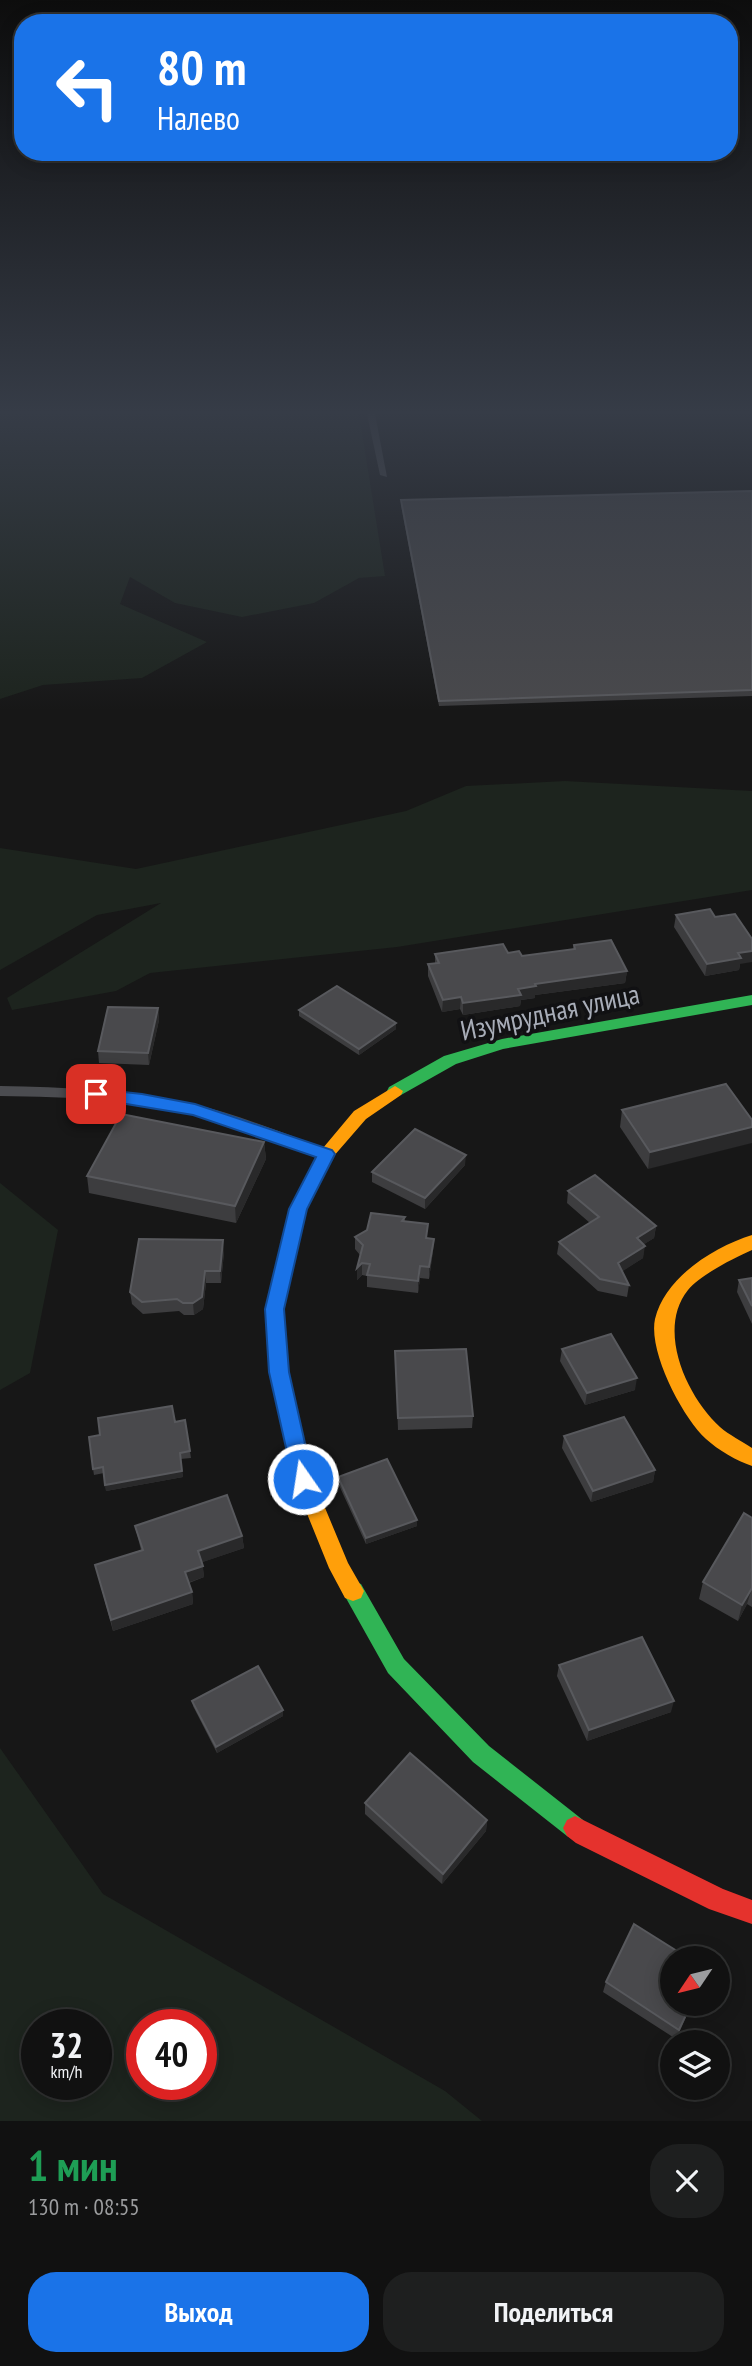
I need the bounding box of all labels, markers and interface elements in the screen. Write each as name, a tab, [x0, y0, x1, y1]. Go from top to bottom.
text: 80 m	[157, 35, 246, 99]
icon: left	[42, 42, 133, 133]
text: Налево	[157, 97, 240, 139]
street label: Изумрудная улица	[457, 974, 643, 1049]
pin	[66, 1064, 126, 1124]
icon: arrive	[77, 1075, 115, 1113]
position arrow	[266, 1442, 340, 1516]
north arrow	[660, 1946, 730, 2016]
map controls	[660, 1946, 730, 2100]
speed limit sign: 40	[126, 2009, 217, 2100]
text: 32	[50, 2022, 83, 2068]
button: layers	[660, 2030, 730, 2100]
text: km/h	[51, 2060, 82, 2083]
text: 1 мин	[28, 2138, 118, 2193]
button: close	[650, 2144, 724, 2218]
text: 130 m · 08:55	[28, 2192, 140, 2221]
button: Выход	[28, 2272, 369, 2352]
button: Поделиться	[383, 2272, 724, 2352]

